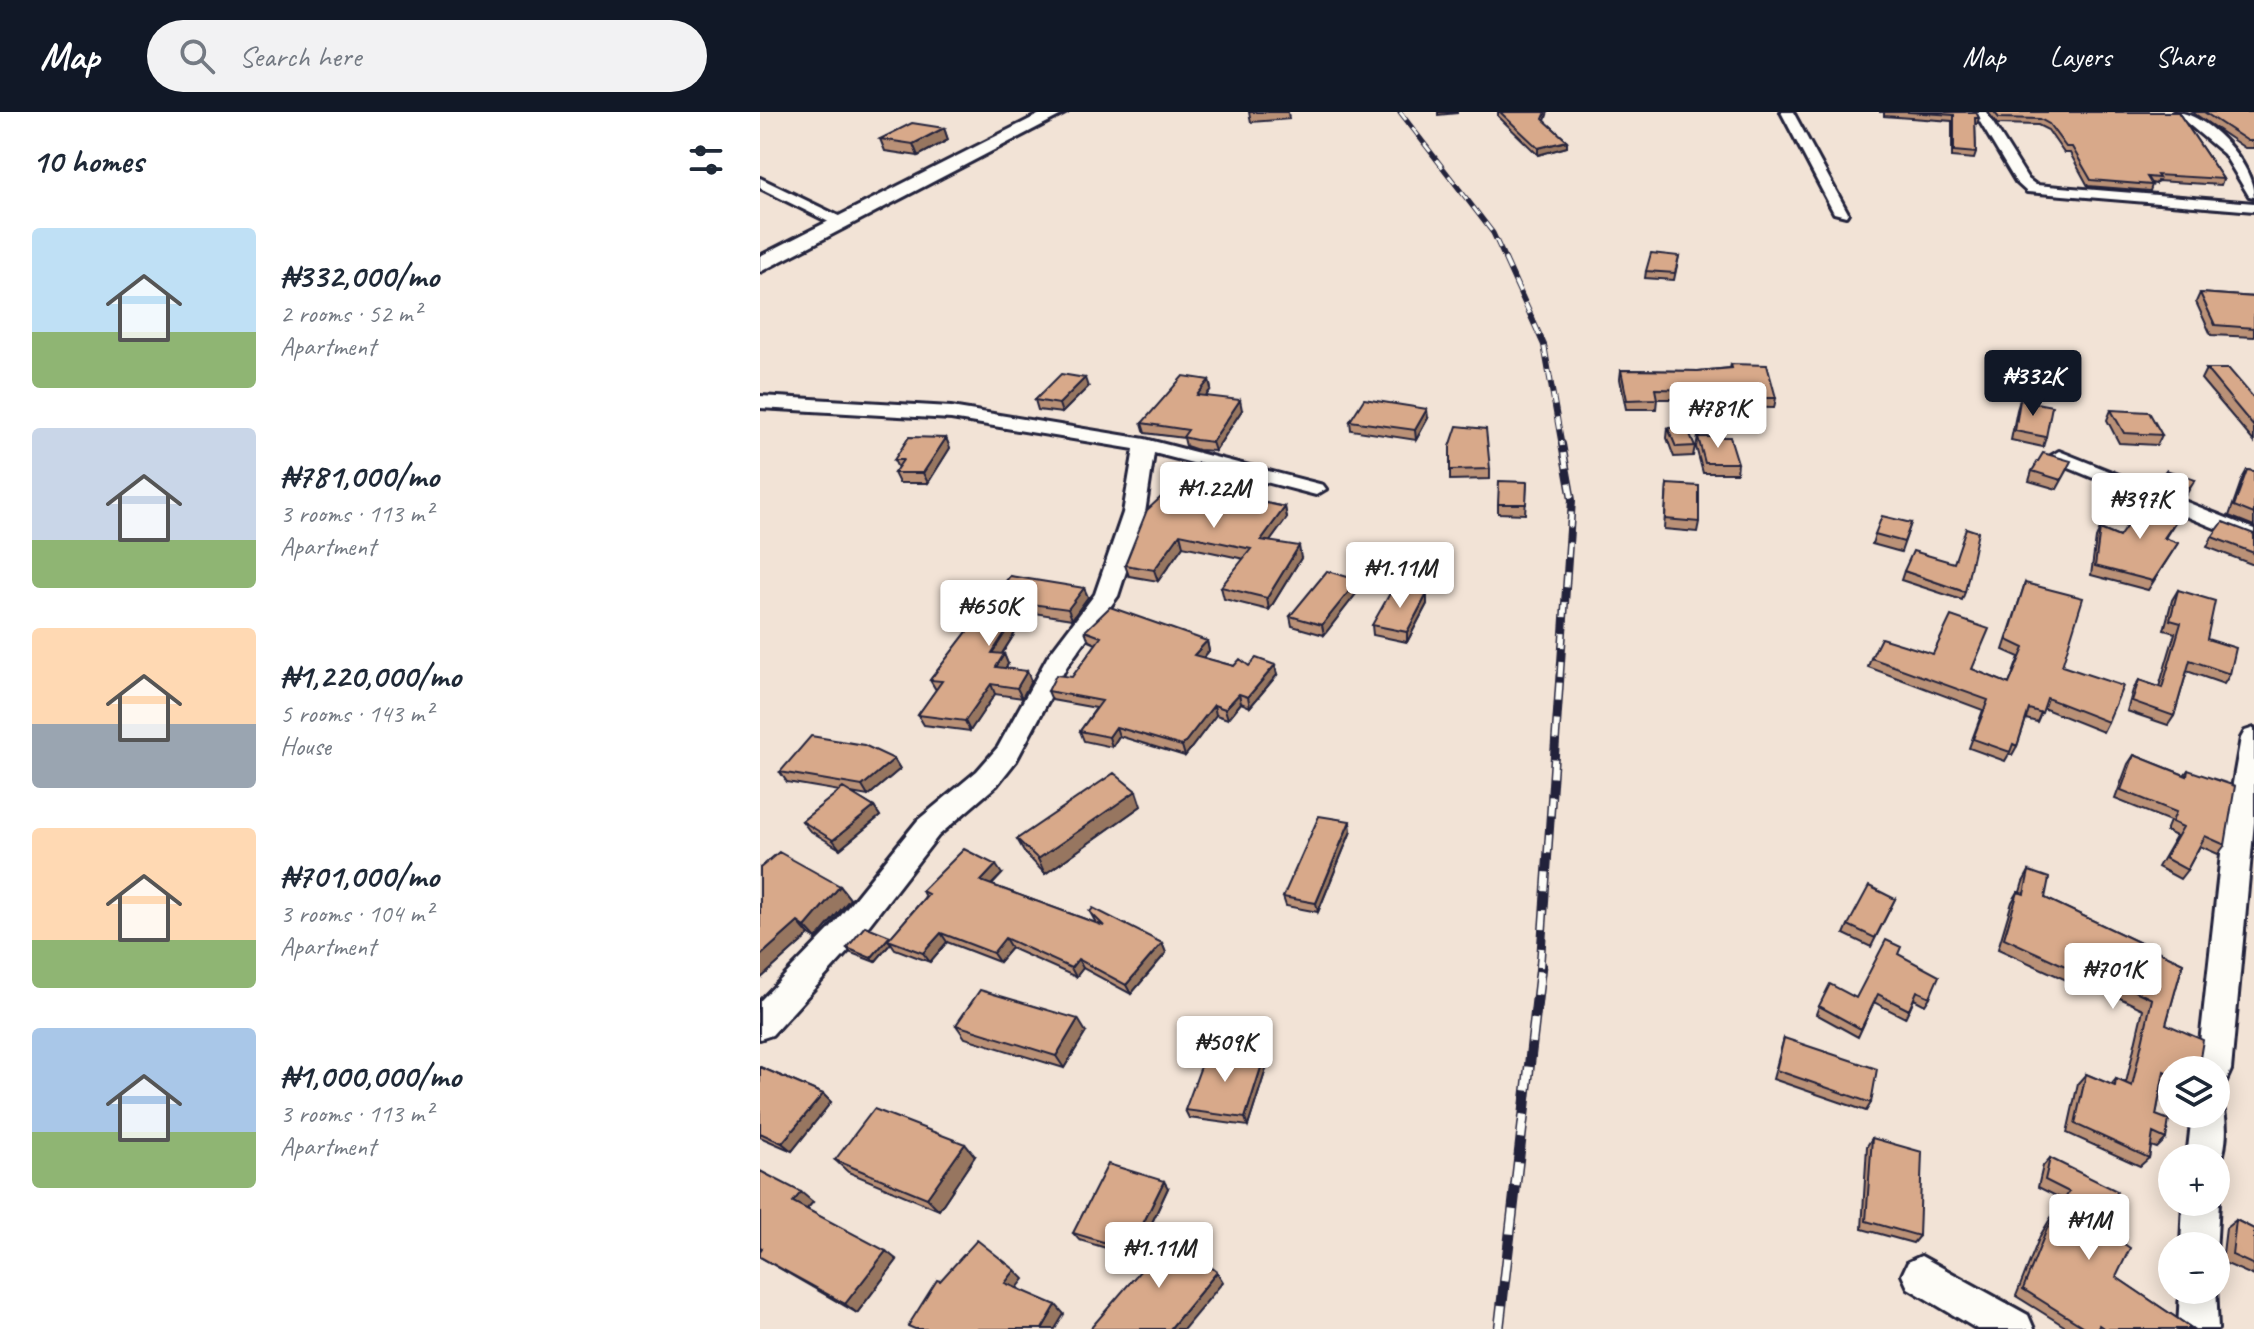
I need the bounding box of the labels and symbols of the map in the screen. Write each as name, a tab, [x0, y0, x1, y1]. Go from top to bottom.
pin: ₦332K	[1977, 350, 2089, 418]
pin: ₦781K	[1662, 382, 1774, 450]
pin: ₦1.22M	[1149, 462, 1279, 530]
pin: ₦397K	[2084, 473, 2196, 541]
pin: ₦1.11M	[1335, 542, 1465, 610]
pin: ₦650K	[933, 580, 1045, 648]
pin: ₦701K	[2057, 943, 2169, 1011]
pin: ₦509K	[1169, 1016, 1281, 1084]
pin: ₦1M	[2050, 1194, 2128, 1262]
pin: ₦1.11M	[1094, 1222, 1224, 1290]

